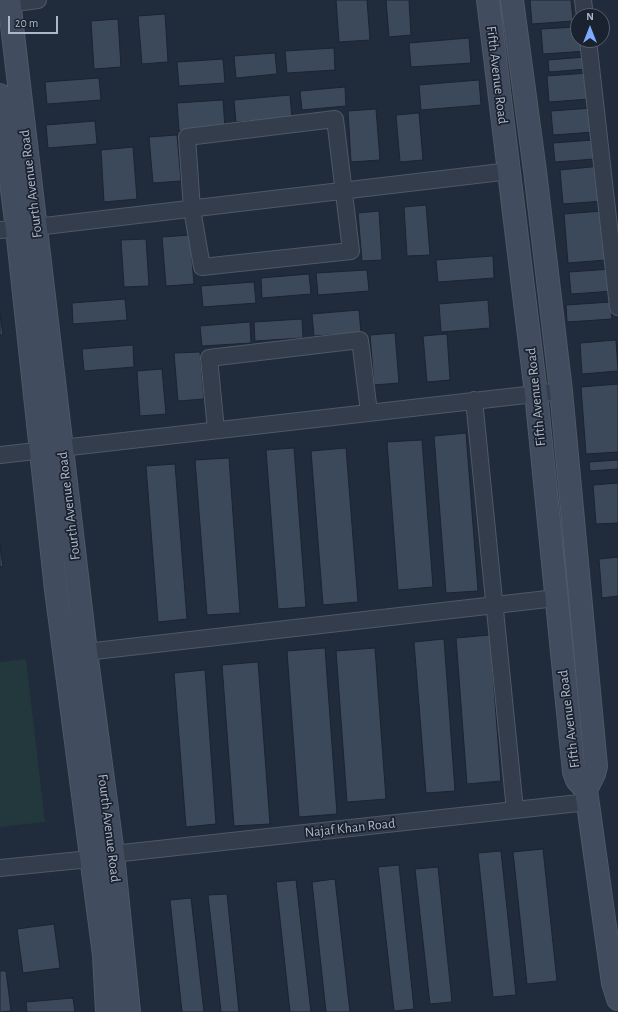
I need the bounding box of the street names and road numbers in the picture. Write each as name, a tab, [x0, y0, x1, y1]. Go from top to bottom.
street label: Fifth Avenue Road	[483, 25, 511, 125]
street label: Fourth Avenue Road	[16, 129, 46, 239]
street label: Fifth Avenue Road	[522, 347, 550, 447]
street label: Fourth Avenue Road	[54, 451, 84, 561]
street label: Fifth Avenue Road	[555, 669, 583, 769]
street label: Fourth Avenue Road	[94, 773, 124, 883]
street label: Najaf Khan Road	[304, 815, 396, 841]

